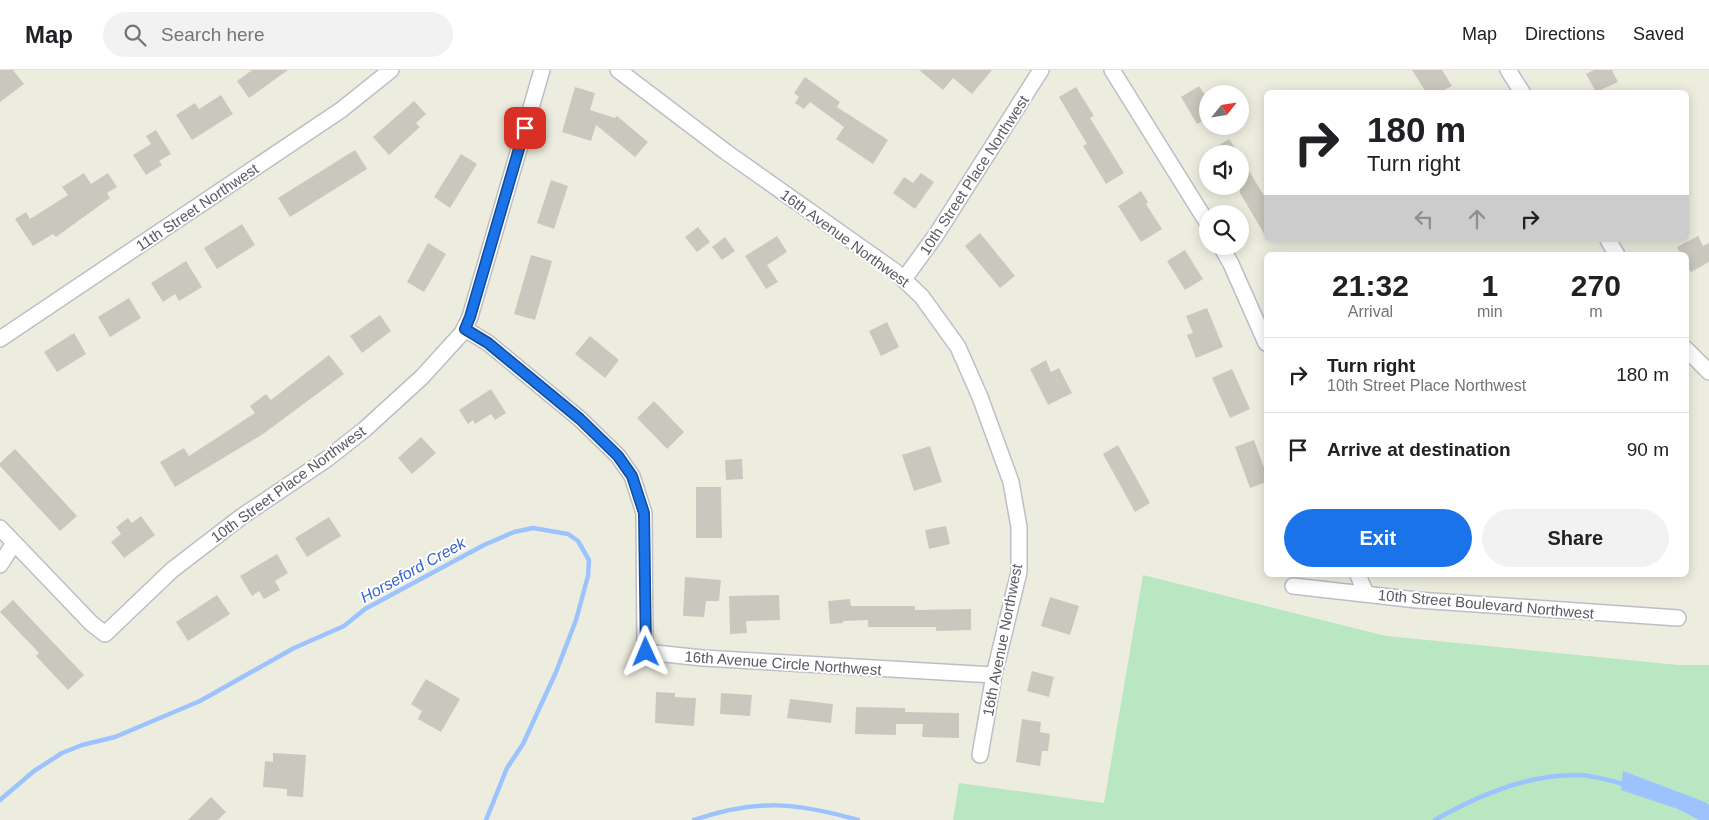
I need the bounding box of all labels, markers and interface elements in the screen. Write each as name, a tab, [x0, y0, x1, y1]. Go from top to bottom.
search box	[103, 12, 453, 57]
text: Map	[25, 21, 73, 48]
icon: search	[121, 21, 149, 49]
text: Search here	[161, 24, 265, 45]
text: Map	[1462, 24, 1497, 44]
text: Directions	[1525, 24, 1605, 44]
text: Saved	[1633, 24, 1684, 44]
north arrow	[1199, 85, 1249, 135]
map controls	[1199, 85, 1249, 255]
street label: 10th Street Place Northwest	[916, 91, 1032, 258]
pin	[504, 107, 546, 149]
icon: right	[1284, 110, 1349, 175]
text: 180 m	[1367, 110, 1466, 149]
icon: arrive	[511, 114, 539, 142]
button: sound	[1199, 145, 1249, 195]
text: Turn right	[1367, 151, 1460, 176]
street label: 11th Street Northwest	[133, 159, 262, 254]
street label: 16th Avenue Northwest	[777, 186, 913, 291]
button: search	[1199, 205, 1249, 255]
icon: left	[1410, 205, 1438, 233]
icon: ahead	[1463, 205, 1491, 233]
icon: right	[1516, 205, 1544, 233]
text: 21:32	[1332, 269, 1409, 302]
text: 1	[1481, 269, 1498, 302]
text: 270	[1571, 269, 1621, 302]
text: Arrival	[1348, 303, 1393, 320]
text: min	[1477, 303, 1503, 320]
text: m	[1589, 303, 1602, 320]
text: Turn right	[1327, 355, 1415, 376]
icon: right	[1284, 361, 1312, 389]
text: 180 m	[1616, 364, 1669, 385]
text: 10th Street Place Northwest	[1327, 377, 1526, 394]
street label: 10th Street Place Northwest	[207, 422, 369, 546]
icon: arrive	[1284, 436, 1312, 464]
text: Arrive at destination	[1327, 439, 1511, 460]
text: 90 m	[1627, 439, 1669, 460]
button: Exit	[1284, 509, 1472, 567]
button: Share	[1482, 509, 1669, 567]
water label: Horseford Creek	[358, 534, 469, 606]
street label: 16th Avenue Northwest	[979, 562, 1025, 718]
street label: 10th Street Boulevard Northwest	[1377, 586, 1596, 622]
position arrow	[619, 625, 671, 677]
street label: 16th Avenue Circle Northwest	[684, 648, 883, 678]

